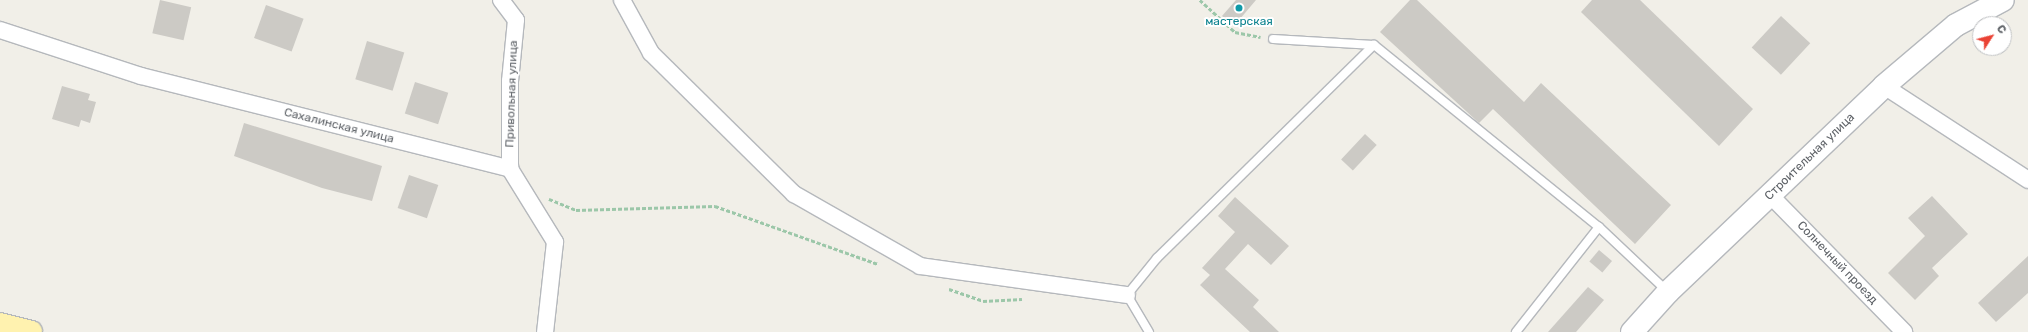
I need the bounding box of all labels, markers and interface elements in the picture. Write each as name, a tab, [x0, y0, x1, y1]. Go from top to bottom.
marker: мастерская	[1234, 3, 1244, 13]
place label: мастерская	[1205, 15, 1273, 29]
north arrow	[1972, 16, 2012, 56]
text: С	[1994, 22, 2009, 36]
street label: Привольная улица	[503, 40, 521, 148]
street label: Сахалинская улица	[282, 105, 396, 147]
street label: Строительная улица	[1762, 110, 1858, 204]
street label: Солнечный проезд	[1794, 219, 1880, 307]

